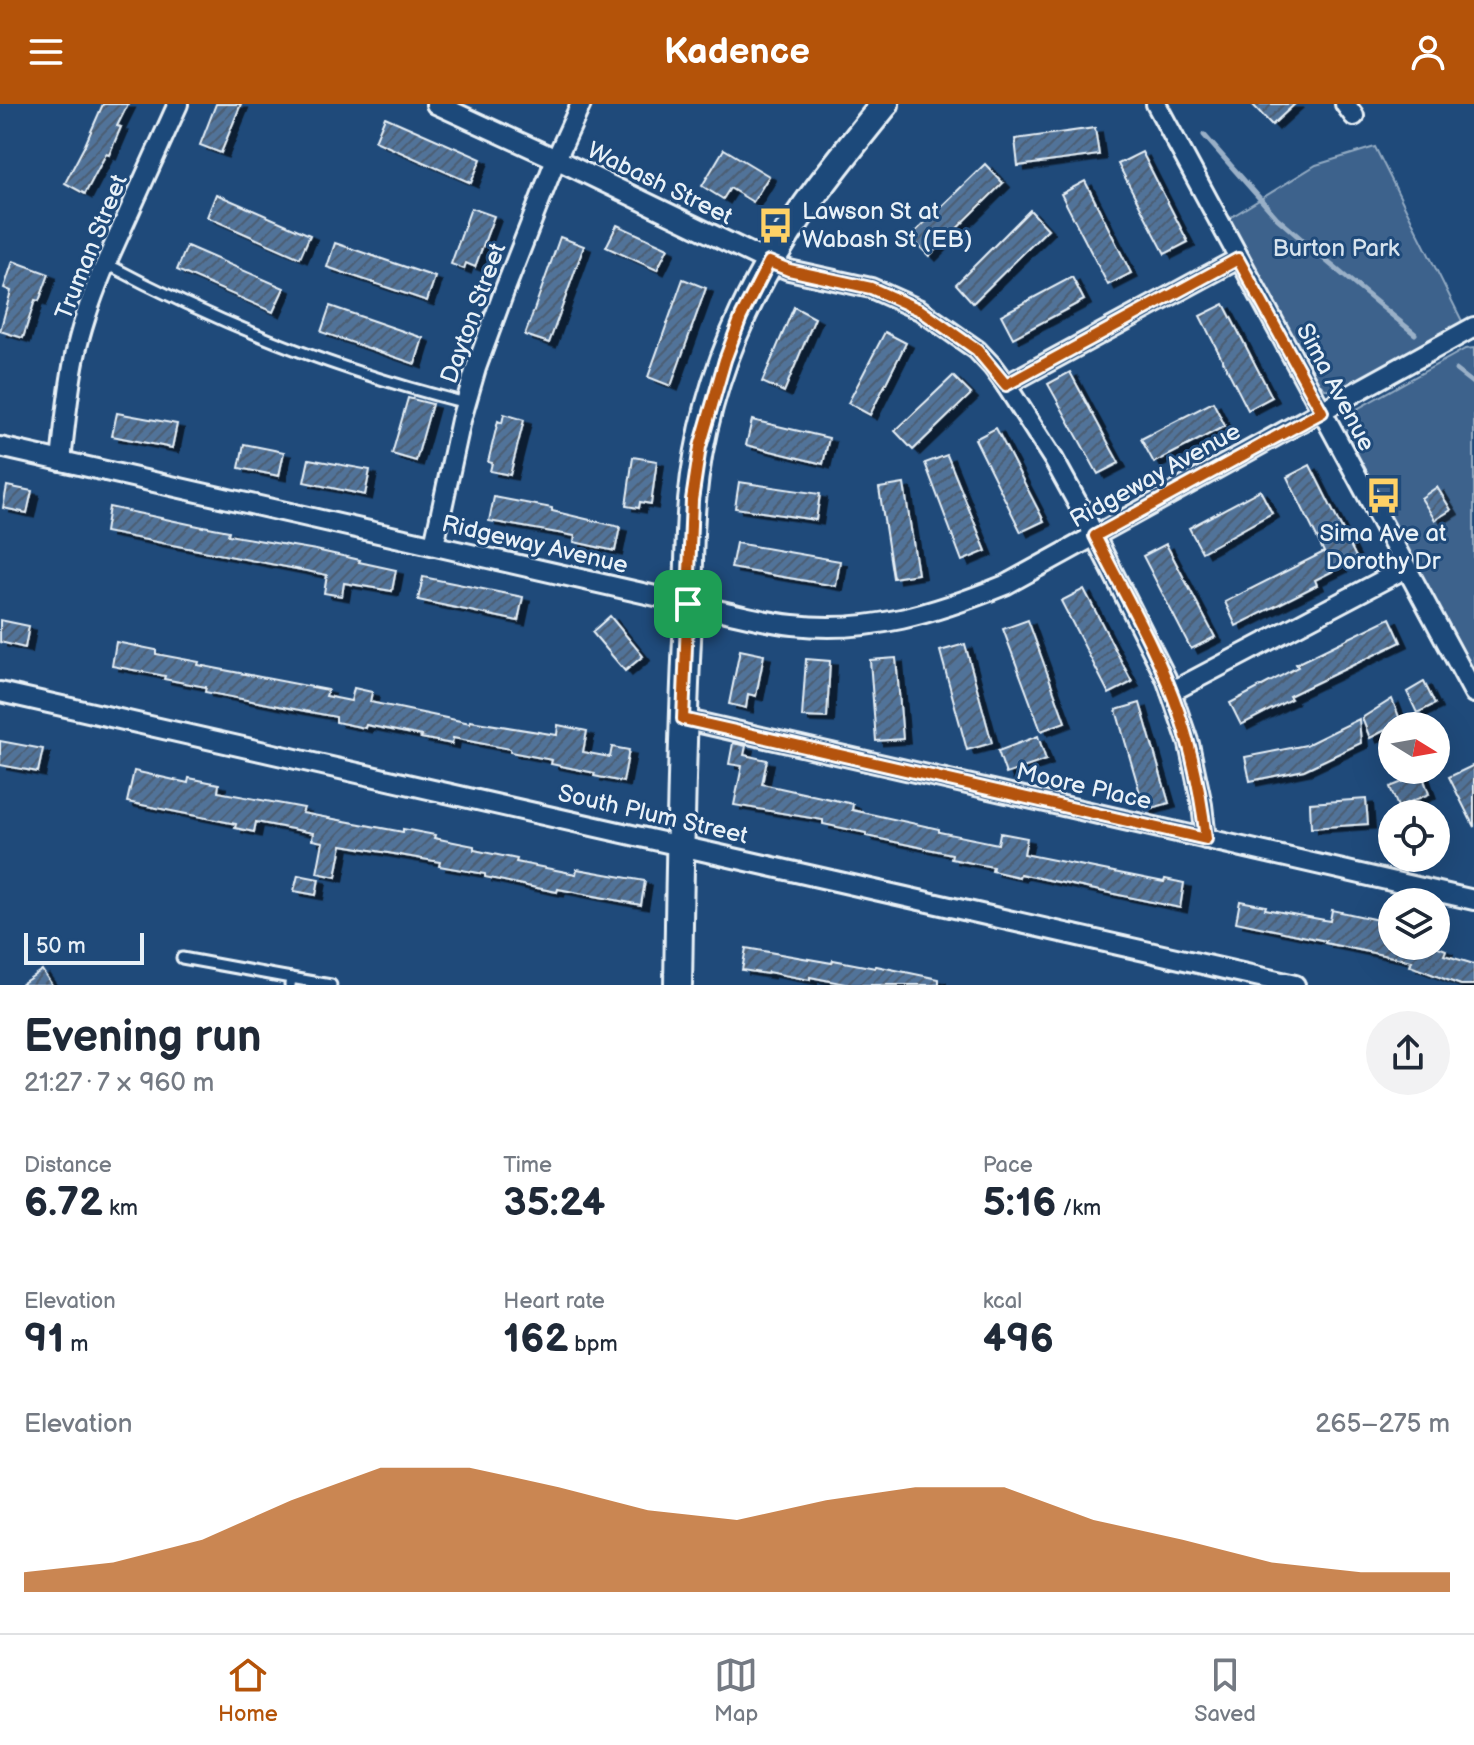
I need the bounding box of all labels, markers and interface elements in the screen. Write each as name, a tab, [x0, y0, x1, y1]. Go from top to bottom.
icon: menu	[24, 30, 68, 74]
icon: person	[1406, 30, 1450, 74]
text: Kadence	[664, 31, 810, 74]
street label: Wabash Street	[582, 136, 738, 231]
street label: Truman Street	[49, 170, 134, 324]
place label: Lawson St at Wabash St (EB)	[802, 197, 973, 254]
bus stop icon: Lawson St at Wabash St (EB)	[757, 206, 795, 244]
park label: Burton Park	[1272, 234, 1400, 263]
street label: Dayton Street	[435, 238, 513, 387]
street label: Sima Avenue	[1290, 318, 1381, 456]
street label: Ridgeway Avenue	[1065, 417, 1246, 534]
bus stop icon: Sima Ave at Dorothy Dr	[1364, 477, 1402, 515]
street label: Ridgeway Avenue	[439, 509, 631, 580]
place label: Sima Ave at Dorothy Dr	[1319, 519, 1447, 576]
pin	[654, 570, 722, 638]
icon: arrive	[666, 582, 710, 626]
north arrow	[1378, 712, 1450, 784]
map controls	[1378, 712, 1450, 960]
street label: Moore Place	[1014, 757, 1154, 816]
street label: South Plum Street	[555, 779, 751, 851]
button: locate	[1378, 800, 1450, 872]
button: layers	[1378, 888, 1450, 960]
scale bar	[24, 929, 144, 965]
text: 50 m	[36, 933, 86, 960]
text: Evening run	[24, 1011, 261, 1064]
button: share	[1366, 1011, 1450, 1095]
text: 21:27 · 7 × 960 m	[24, 1068, 214, 1099]
text: Distance	[24, 1152, 112, 1179]
text: Time	[503, 1152, 552, 1179]
text: Pace	[983, 1152, 1033, 1179]
text: 6.72	[24, 1179, 103, 1227]
text: 35:24	[503, 1179, 605, 1227]
text: 5:16	[983, 1179, 1056, 1227]
text: km	[103, 1195, 138, 1222]
text: /km	[1056, 1195, 1101, 1222]
text: Elevation	[24, 1288, 116, 1315]
text: Heart rate	[503, 1288, 605, 1315]
text: kcal	[983, 1288, 1022, 1315]
text: 91	[24, 1315, 64, 1363]
text: 162	[503, 1315, 568, 1363]
text: 496	[983, 1315, 1054, 1363]
text: m	[64, 1331, 88, 1358]
text: bpm	[568, 1331, 618, 1358]
text: Elevation	[24, 1409, 132, 1440]
text: 265–275 m	[1315, 1409, 1450, 1440]
tab: Home	[218, 1653, 278, 1728]
tab: Map	[714, 1653, 758, 1728]
tab: Saved	[1194, 1653, 1256, 1728]

